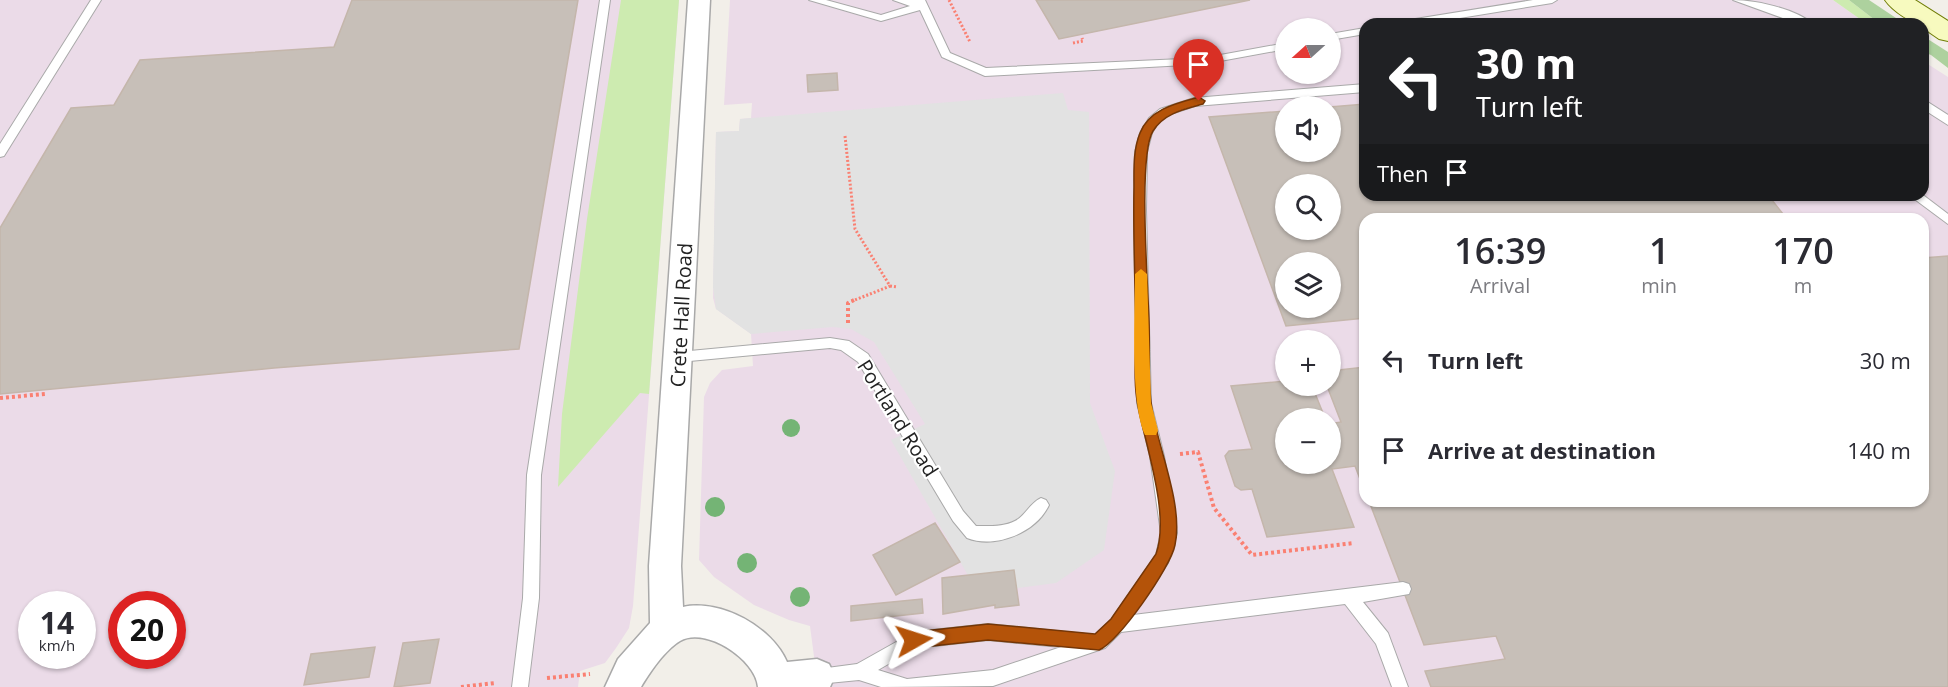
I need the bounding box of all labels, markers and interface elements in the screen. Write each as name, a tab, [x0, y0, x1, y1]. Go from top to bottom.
north arrow	[1275, 18, 1341, 84]
map controls	[1275, 18, 1341, 474]
text: 30 m	[1476, 34, 1576, 91]
pin	[1173, 39, 1224, 101]
icon: left	[1377, 42, 1455, 120]
icon: arrive	[1182, 48, 1215, 81]
text: Turn left	[1476, 88, 1583, 125]
button: sound	[1275, 96, 1341, 162]
icon: arrive	[1440, 156, 1473, 189]
text: Then	[1377, 158, 1428, 188]
button: search	[1275, 174, 1341, 240]
text: 16:39	[1454, 226, 1546, 275]
text: 1	[1649, 226, 1670, 275]
text: 170	[1772, 226, 1834, 275]
street label: Crete Hall Road	[664, 242, 698, 388]
button: layers	[1275, 252, 1341, 318]
text: Arrival	[1470, 272, 1530, 299]
text: min	[1641, 272, 1677, 299]
text: m	[1794, 272, 1812, 299]
button: +	[1275, 330, 1341, 396]
icon: left	[1377, 344, 1410, 377]
text: Turn left	[1428, 345, 1523, 375]
text: 30 m	[1860, 345, 1911, 375]
street label: Portland Road	[851, 354, 945, 482]
button: −	[1275, 408, 1341, 474]
icon: arrive	[1377, 434, 1410, 467]
text: Arrive at destination	[1428, 435, 1656, 465]
text: 140 m	[1847, 435, 1911, 465]
speed limit sign: 20	[108, 591, 186, 669]
text: 14	[40, 602, 74, 643]
position arrow	[882, 608, 946, 672]
text: km/h	[39, 635, 75, 655]

